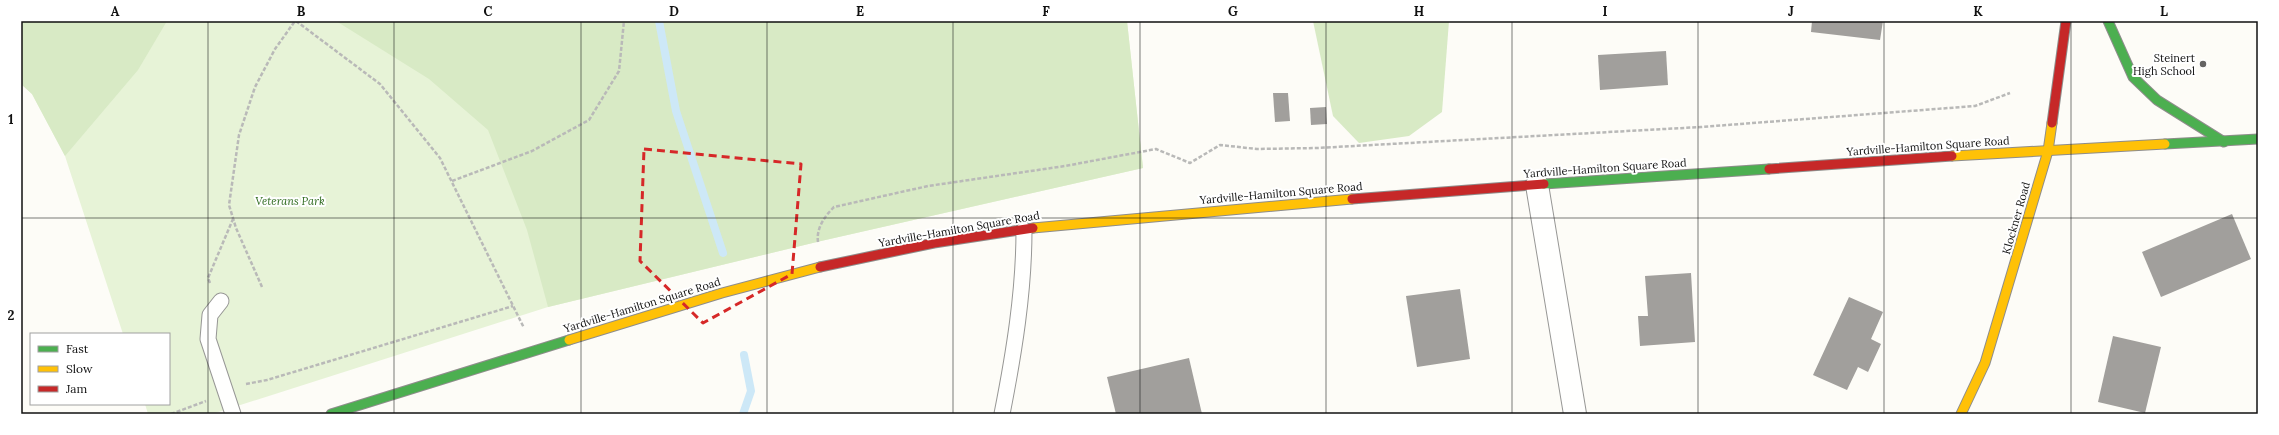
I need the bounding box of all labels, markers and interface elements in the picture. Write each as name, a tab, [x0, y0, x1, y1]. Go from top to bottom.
text: A	[111, 3, 120, 20]
text: B	[297, 3, 306, 20]
text: C	[484, 3, 493, 20]
text: D	[669, 3, 679, 20]
text: E	[856, 3, 864, 20]
text: F	[1042, 3, 1050, 20]
text: G	[1228, 3, 1238, 20]
text: H	[1414, 3, 1424, 20]
text: I	[1602, 3, 1608, 20]
text: J	[1788, 3, 1794, 20]
text: K	[1973, 3, 1983, 20]
text: L	[2160, 3, 2168, 20]
place label: Steinert High School	[2133, 51, 2196, 78]
marker: Steinert High School	[2198, 59, 2208, 69]
text: 1	[8, 111, 14, 128]
street label: Yardville-Hamilton Square Road	[1845, 133, 2010, 159]
street label: Yardville-Hamilton Square Road	[1522, 155, 1687, 181]
street label: Yardville-Hamilton Square Road	[1198, 179, 1363, 207]
street label: Klockner Road	[1999, 180, 2033, 256]
park label: Veterans Park	[255, 194, 325, 208]
street label: Yardville-Hamilton Square Road	[876, 208, 1041, 250]
street label: Yardville-Hamilton Square Road	[561, 274, 723, 336]
text: 2	[8, 307, 15, 324]
legend	[30, 333, 170, 405]
text: Fast	[66, 341, 89, 356]
text: Slow	[66, 361, 93, 376]
text: Jam	[65, 381, 87, 396]

